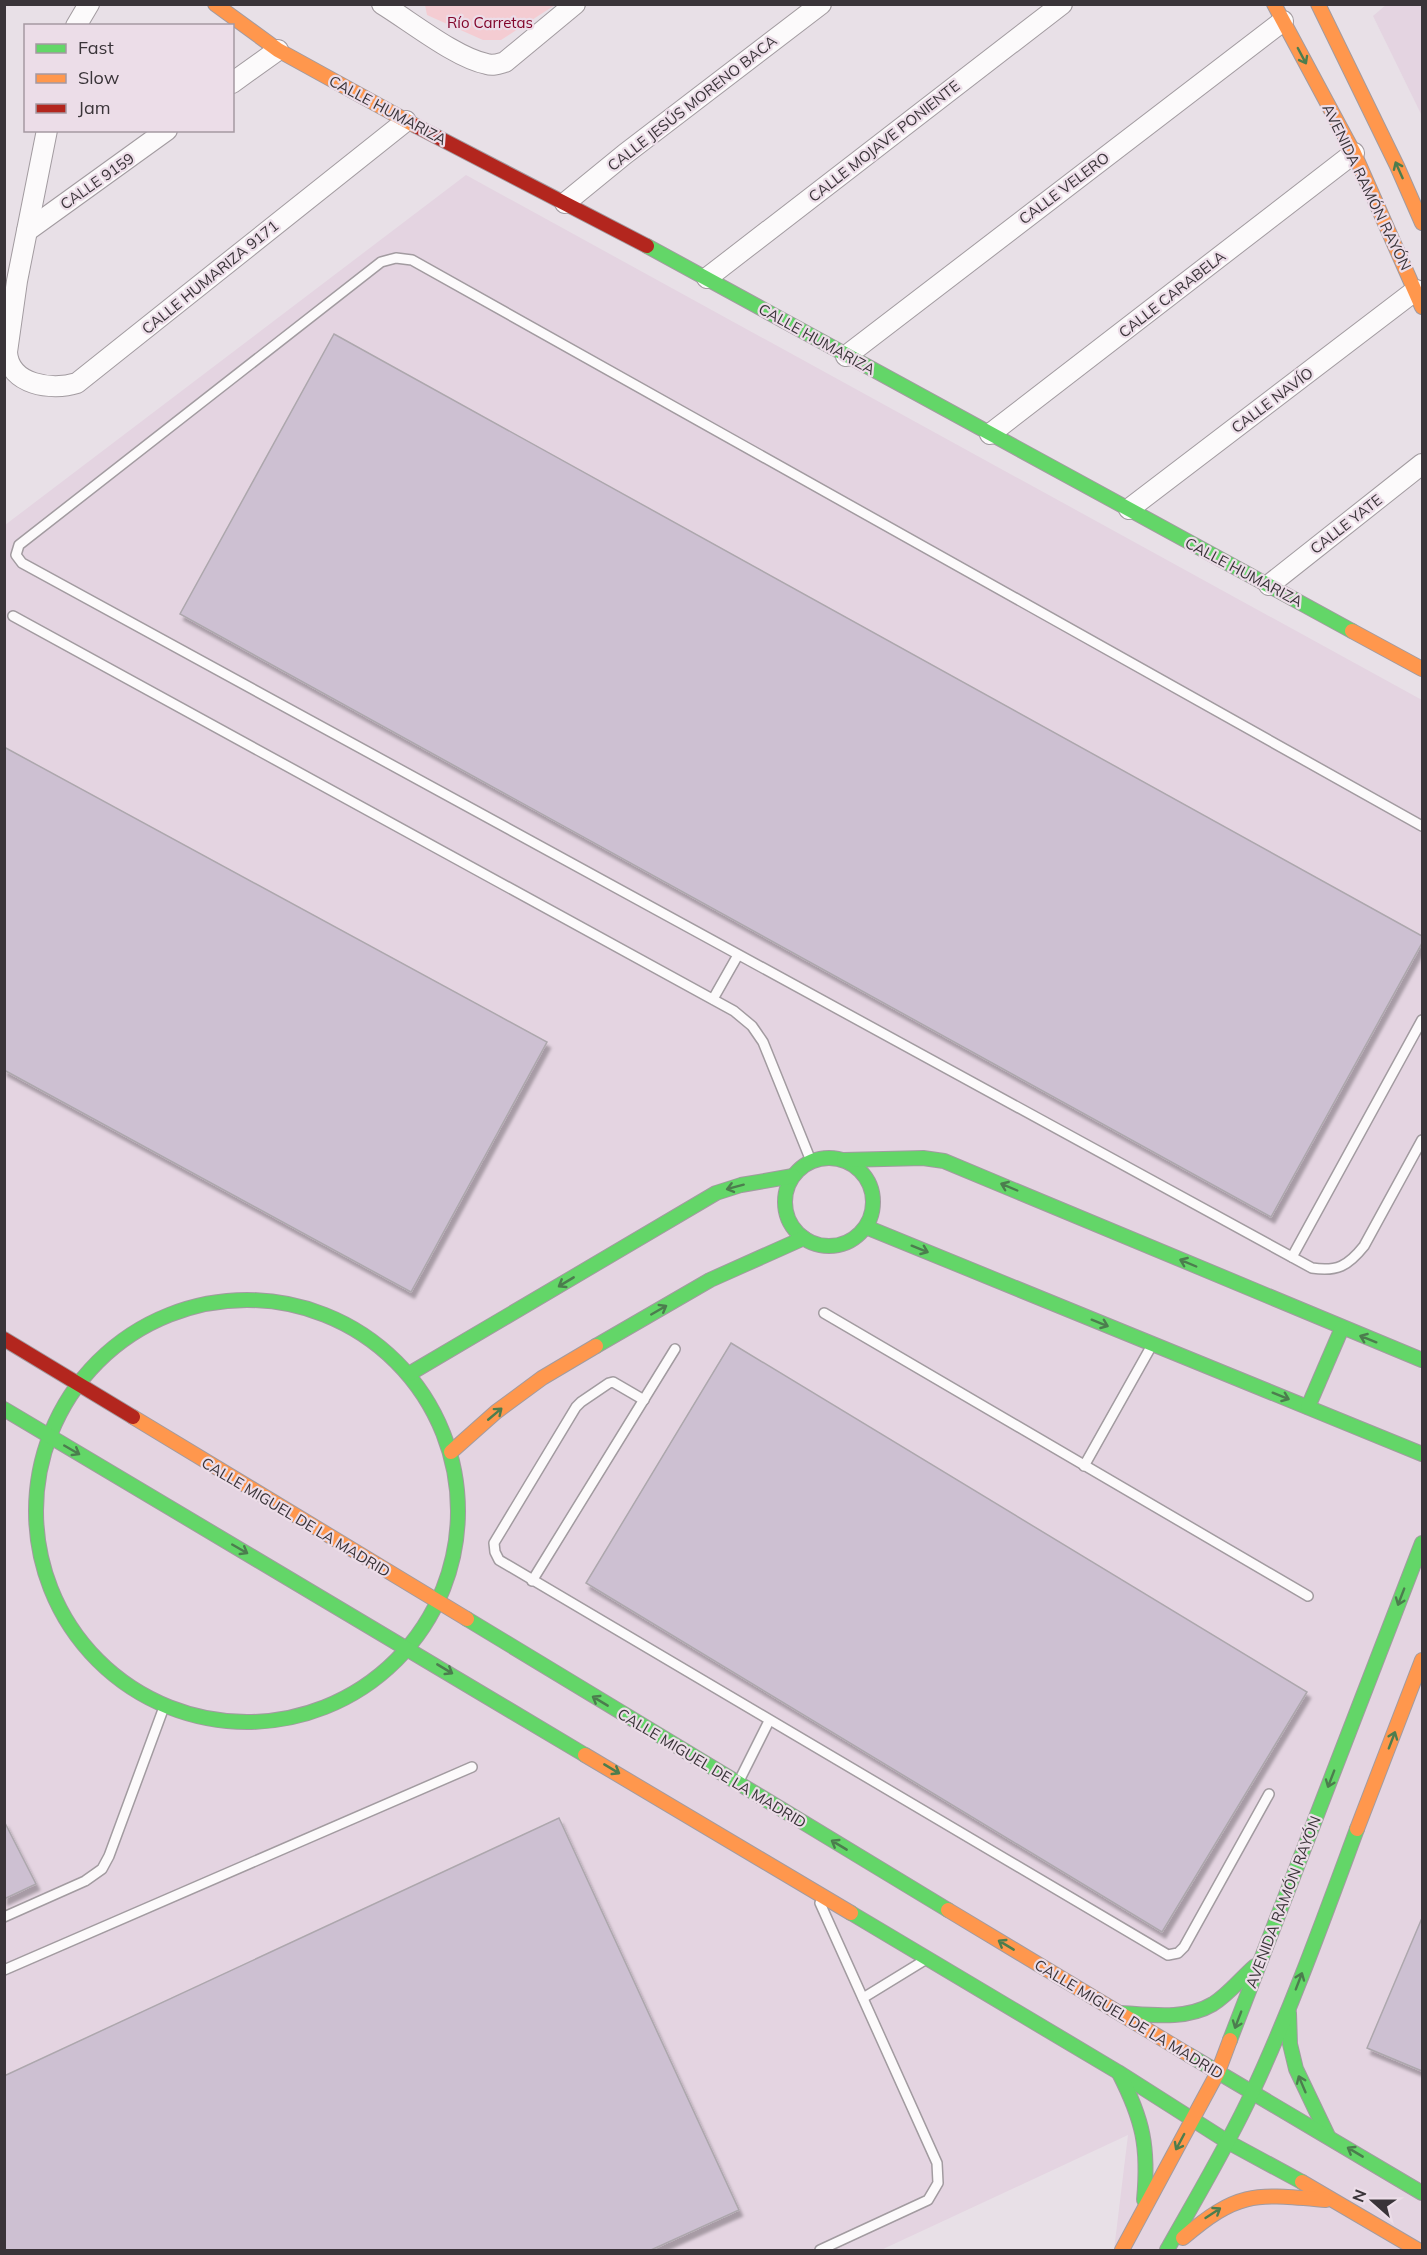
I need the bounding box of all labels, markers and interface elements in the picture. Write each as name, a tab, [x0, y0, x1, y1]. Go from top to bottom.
park label: Río Carretas	[447, 13, 533, 32]
legend	[24, 24, 234, 132]
street label: CALLE JESÚS MORENO BACA	[604, 31, 780, 175]
text: Fast	[78, 36, 114, 59]
one-way arrow	[1296, 47, 1308, 64]
text: Slow	[78, 66, 120, 89]
street label: CALLE HUMARIZA	[326, 71, 450, 149]
street label: CALLE MOJAVE PONIENTE	[805, 76, 964, 206]
text: Jam	[78, 96, 111, 119]
street label: AVENIDA RAMÓN RAYÓN	[1318, 101, 1416, 273]
street label: CALLE VELERO	[1015, 148, 1113, 228]
street label: CALLE 9159	[56, 149, 138, 213]
one-way arrow	[1392, 161, 1403, 179]
street label: CALLE HUMARIZA 9171	[138, 216, 282, 338]
street label: CALLE CARABELA	[1115, 246, 1229, 342]
street label: CALLE HUMARIZA	[755, 299, 879, 379]
street label: CALLE NAVÍO	[1227, 363, 1317, 437]
street label: CALLE YATE	[1306, 490, 1386, 558]
street label: CALLE HUMARIZA	[1182, 533, 1306, 611]
one-way arrow	[1000, 1181, 1018, 1192]
one-way arrow	[726, 1182, 745, 1193]
one-way arrow	[910, 1244, 928, 1255]
one-way arrow	[1180, 1257, 1198, 1268]
one-way arrow	[558, 1276, 575, 1288]
one-way arrow	[650, 1304, 667, 1316]
one-way arrow	[1091, 1318, 1109, 1329]
one-way arrow	[1359, 1333, 1378, 1344]
one-way arrow	[1271, 1391, 1290, 1402]
one-way arrow	[487, 1407, 503, 1420]
one-way arrow	[63, 1445, 80, 1457]
street label: CALLE MIGUEL DE LA MADRID	[198, 1453, 394, 1581]
one-way arrow	[231, 1543, 248, 1555]
one-way arrow	[1395, 1588, 1406, 1606]
one-way arrow	[436, 1663, 453, 1675]
one-way arrow	[592, 1694, 609, 1706]
street label: CALLE MIGUEL DE LA MADRID	[614, 1704, 810, 1832]
one-way arrow	[1387, 1731, 1398, 1750]
one-way arrow	[603, 1764, 620, 1776]
one-way arrow	[1325, 1770, 1336, 1788]
street label: AVENIDA RAMÓN RAYÓN	[1241, 1813, 1325, 1991]
one-way arrow	[831, 1838, 848, 1850]
one-way arrow	[998, 1939, 1015, 1951]
street label: CALLE MIGUEL DE LA MADRID	[1031, 1955, 1227, 2083]
one-way arrow	[1294, 1972, 1305, 1991]
one-way arrow	[1231, 2010, 1242, 2029]
one-way arrow	[1296, 2075, 1308, 2093]
one-way arrow	[1174, 2132, 1185, 2150]
one-way arrow	[1347, 2146, 1364, 2158]
north arrow	[1343, 2171, 1403, 2231]
text: N	[1347, 2186, 1370, 2205]
one-way arrow	[1204, 2207, 1221, 2219]

